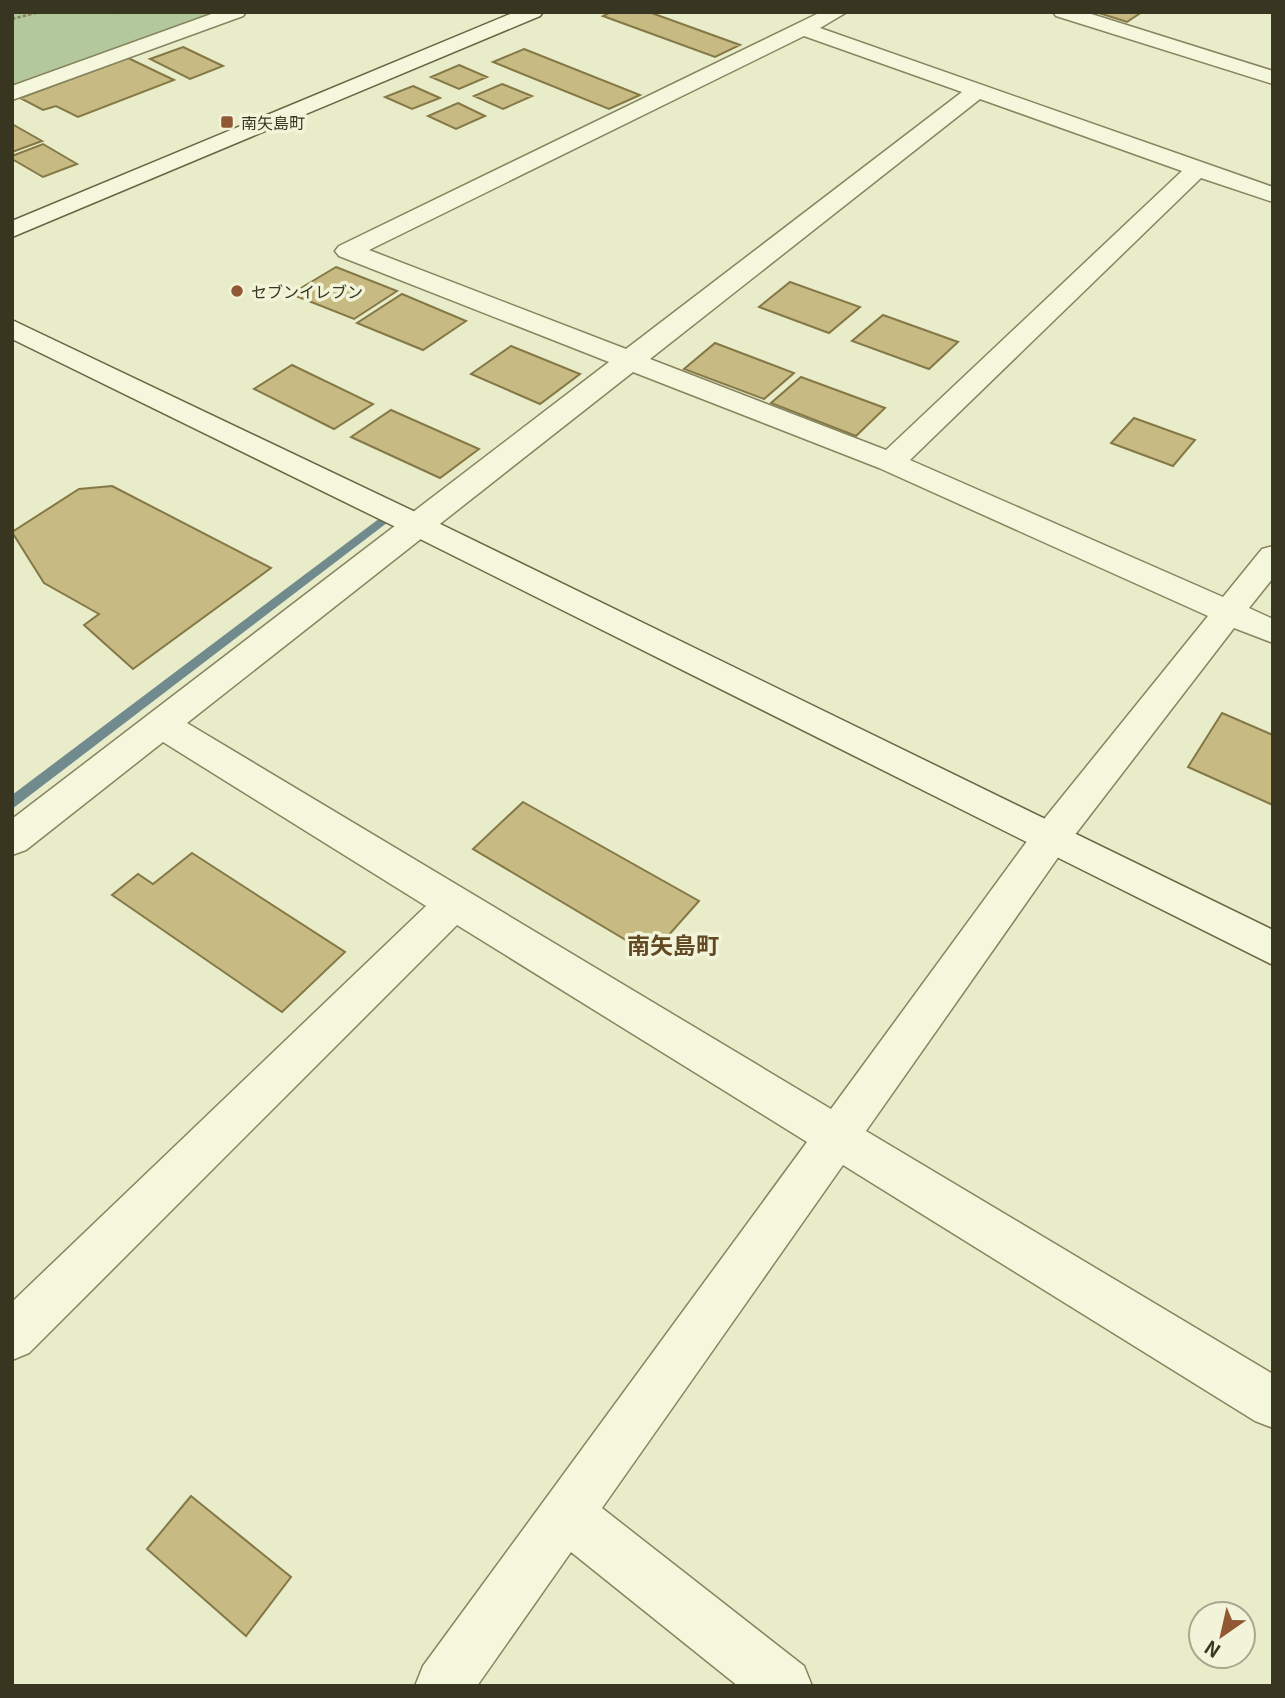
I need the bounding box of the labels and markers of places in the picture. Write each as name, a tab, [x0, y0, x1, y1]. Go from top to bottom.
place label: 南矢島町	[241, 110, 305, 134]
marker: 南矢島町	[219, 114, 235, 130]
place label: セブンイレブン	[251, 279, 363, 303]
marker: セブンイレブン	[229, 283, 245, 299]

